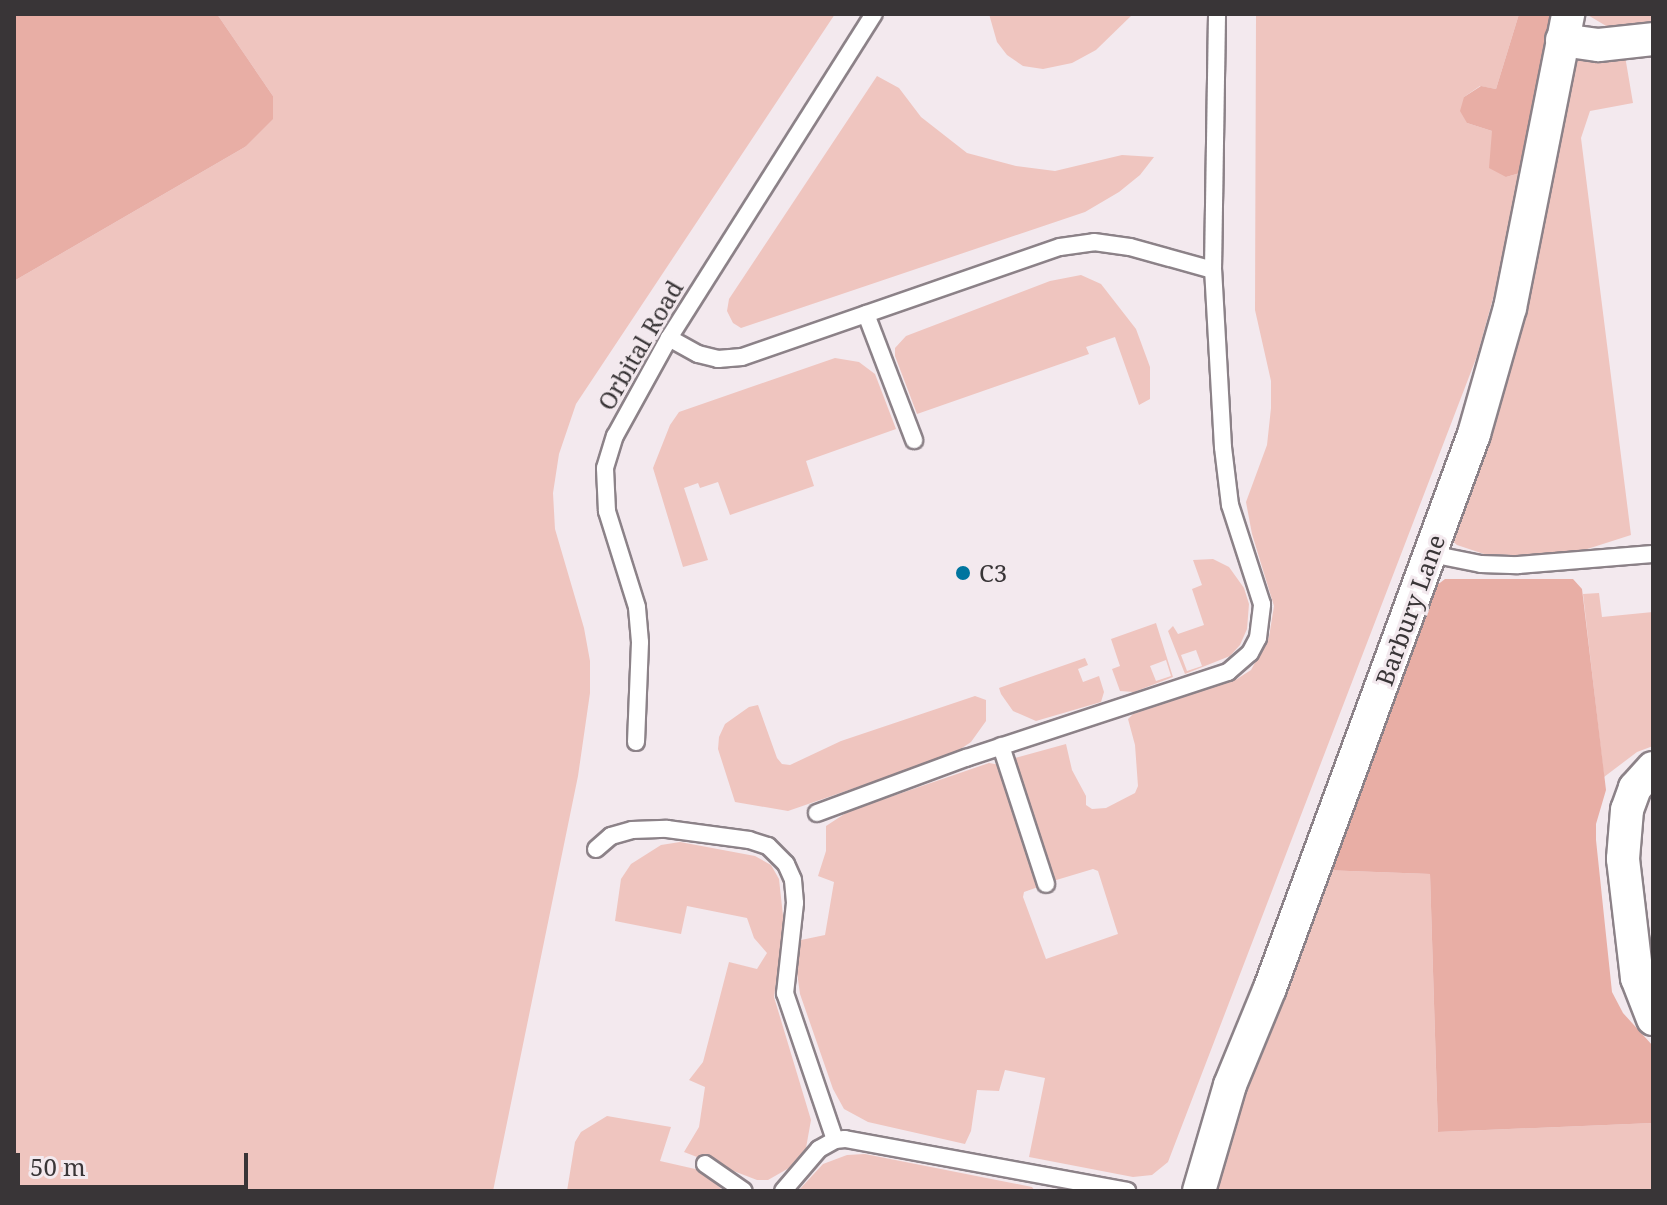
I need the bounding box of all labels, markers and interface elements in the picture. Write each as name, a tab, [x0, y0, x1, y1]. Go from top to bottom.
street label: Orbital Road	[591, 275, 689, 415]
street label: Barbury Lane	[1369, 531, 1451, 689]
place label: C3	[979, 559, 1007, 587]
marker: C3	[954, 564, 972, 582]
scale bar	[20, 1137, 252, 1187]
text: 50 m	[30, 1150, 86, 1183]

